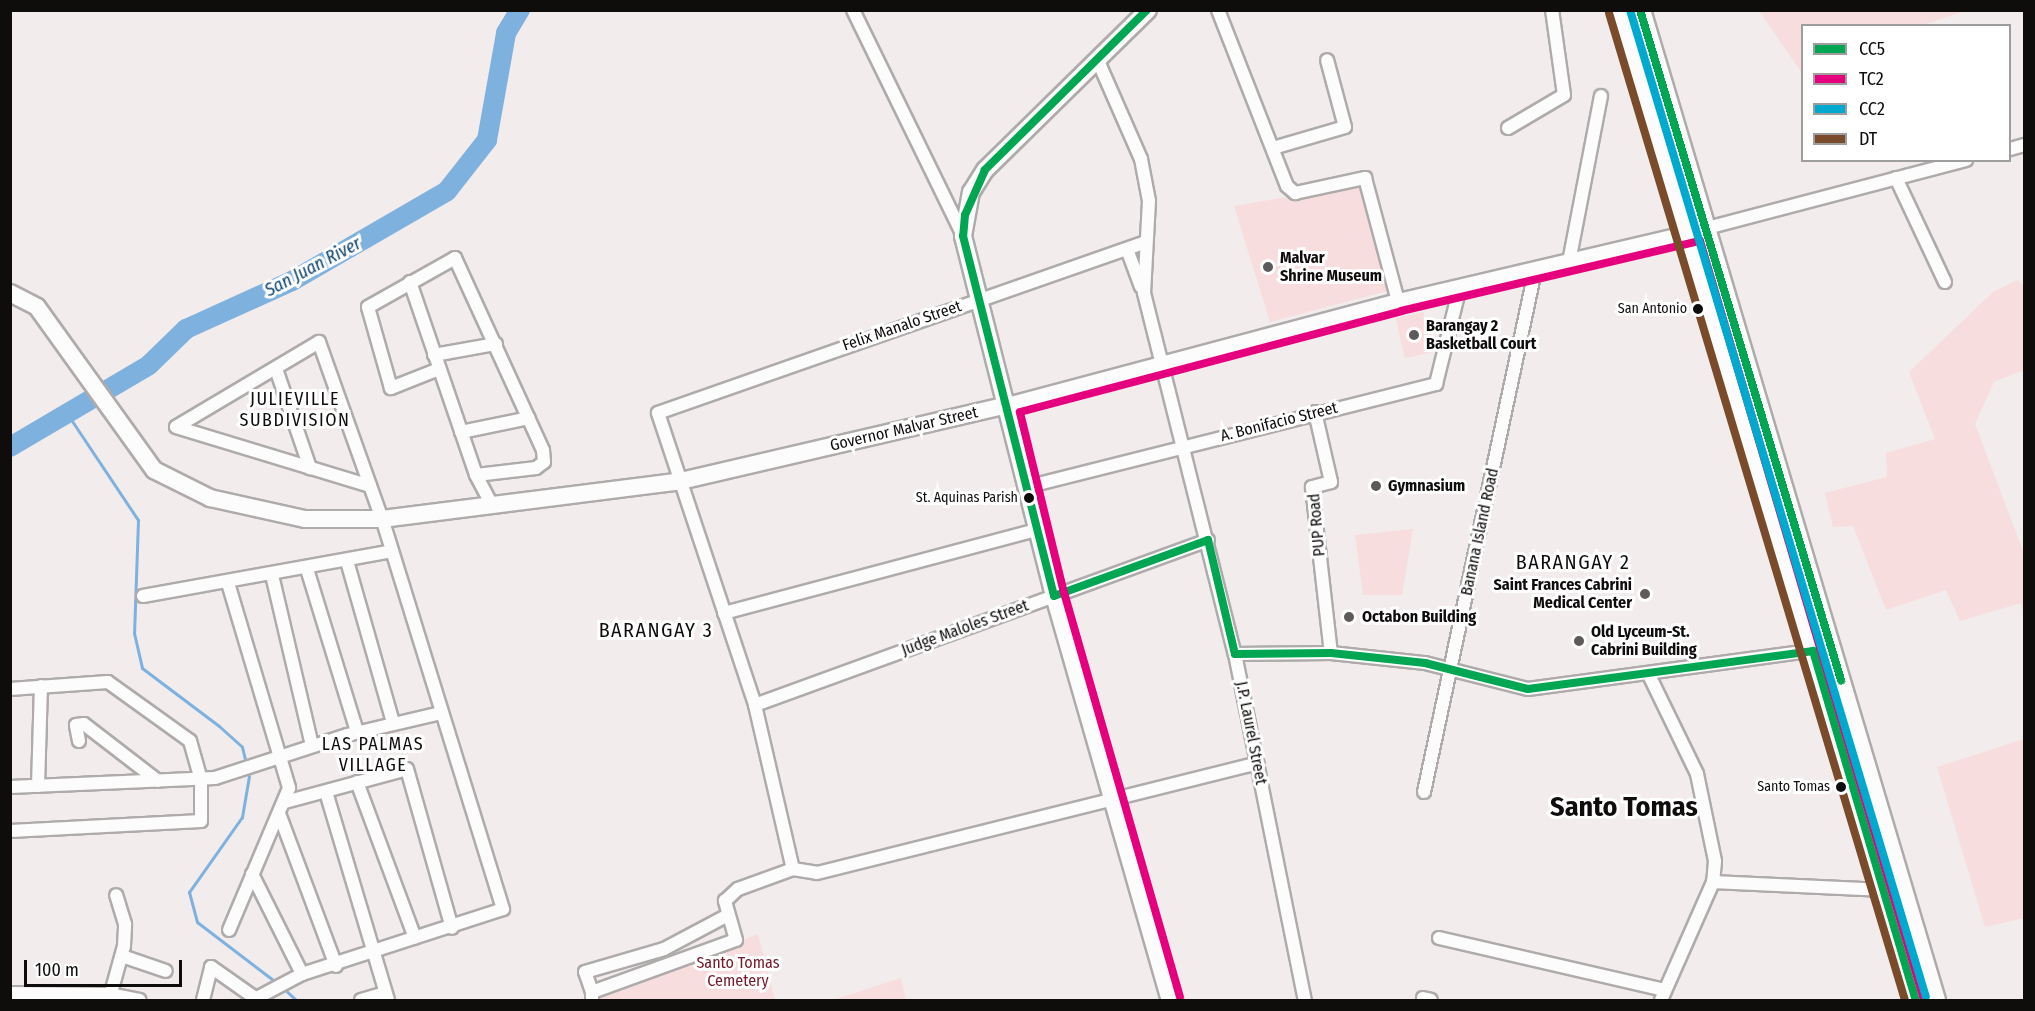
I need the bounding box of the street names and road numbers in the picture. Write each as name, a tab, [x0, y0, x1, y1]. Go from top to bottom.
street label: Felix Manalo Street	[840, 297, 964, 355]
street label: A. Bonifacio Street	[1218, 398, 1340, 446]
street label: Governor Malvar Street	[828, 403, 980, 455]
street label: Banana Island Road	[1457, 467, 1503, 597]
street label: PUP Road	[1305, 493, 1329, 557]
street label: Judge Maloles Street	[899, 596, 1031, 660]
street label: J.P. Laurel Street	[1232, 680, 1270, 786]

